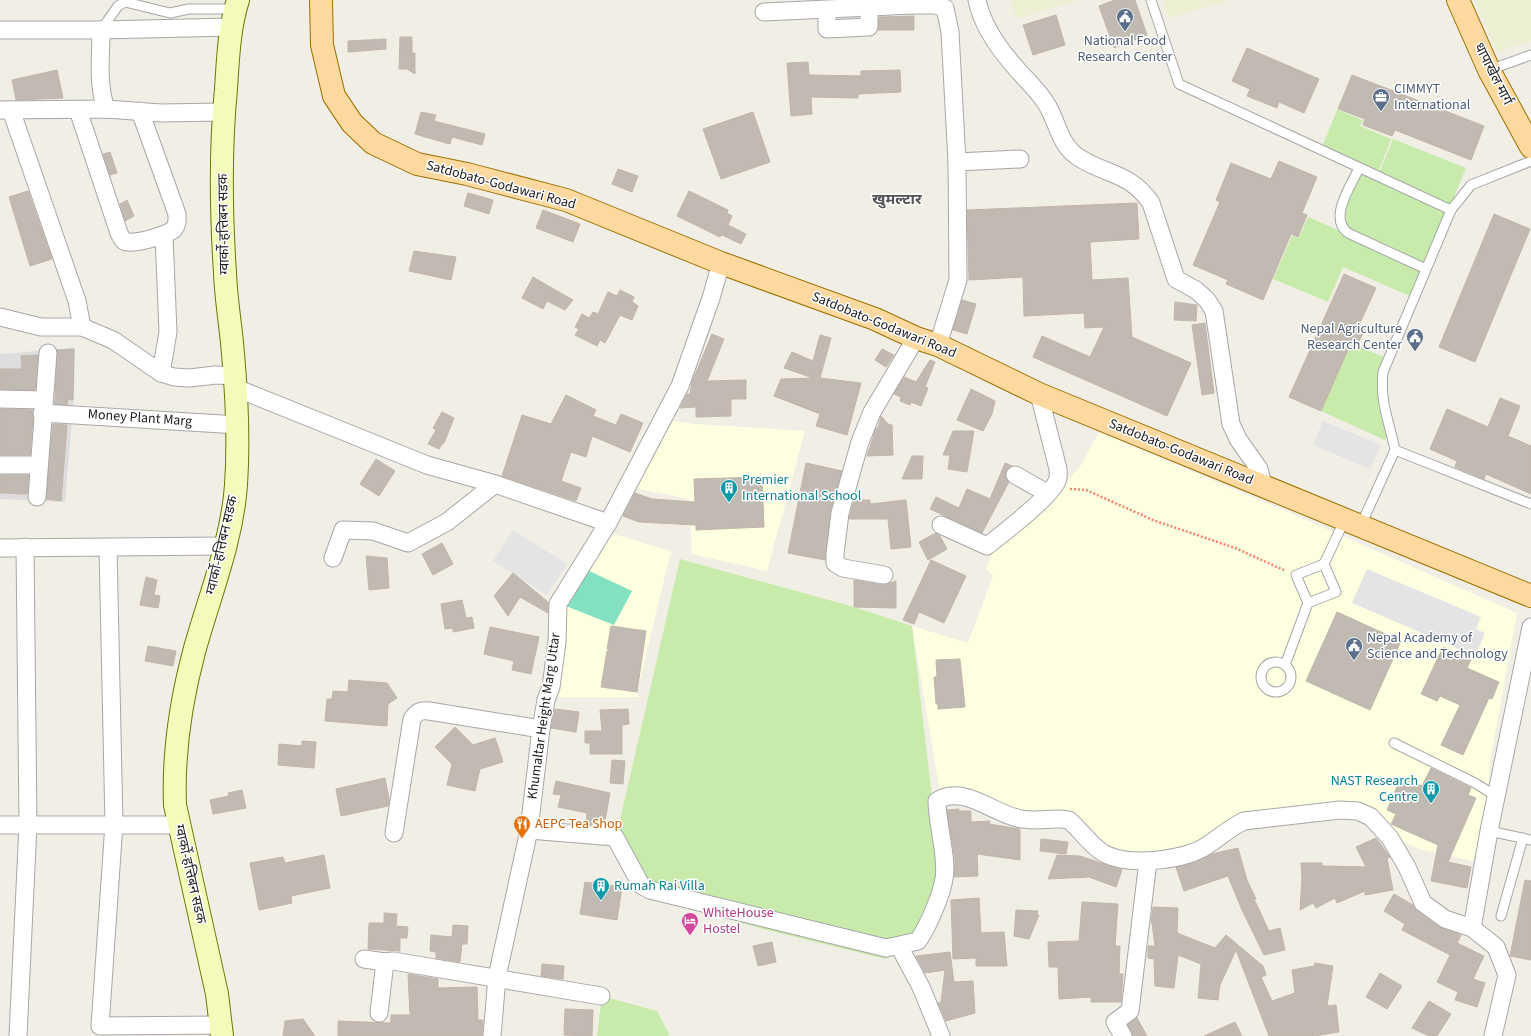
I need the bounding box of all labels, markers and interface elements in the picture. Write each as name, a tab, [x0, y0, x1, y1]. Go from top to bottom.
public building icon: National Food Research Center	[1115, 7, 1135, 32]
place label: National Food Research Center	[1078, 31, 1173, 67]
street label: धापाखेल मार्ग	[1469, 39, 1518, 110]
place label: CIMMYT International	[1394, 79, 1471, 115]
office icon: CIMMYT International	[1371, 87, 1391, 112]
street label: Satdobato-Godawari Road	[424, 155, 578, 215]
street label: ग्वार्को-हत्तिबन सडक	[213, 173, 235, 275]
district label: खुमल्टार	[872, 189, 922, 210]
street label: Satdobato-Godawari Road	[809, 287, 959, 363]
place label: Nepal Agriculture Research Center	[1300, 319, 1402, 355]
public building icon: Nepal Agriculture Research Center	[1405, 327, 1425, 352]
street label: Money Plant Marg	[87, 404, 193, 432]
street label: Satdobato-Godawari Road	[1106, 414, 1256, 490]
place label: Premier International School	[742, 470, 862, 506]
building icon: Premier International School	[719, 478, 739, 503]
street label: ग्वार्को-हत्तिबन सडक	[201, 493, 243, 597]
place label: Nepal Academy of Science and Technology	[1367, 628, 1508, 664]
street label: Khumaltar Height Marg Uttar	[522, 631, 566, 801]
public building icon: Nepal Academy of Science and Technology	[1344, 636, 1364, 661]
place label: NAST Research Centre	[1331, 771, 1418, 807]
building icon: NAST Research Centre	[1421, 779, 1441, 804]
restaurant icon: AEPC Tea Shop	[512, 814, 532, 839]
place label: AEPC Tea Shop	[535, 814, 623, 834]
street label: ग्वार्को-हत्तिबन सडक	[169, 822, 211, 926]
building icon: Rumah Rai Villa	[591, 876, 611, 901]
place label: Rumah Rai Villa	[614, 876, 705, 896]
place label: WhiteHouse Hostel	[703, 903, 774, 939]
hotel icon: WhiteHouse Hostel	[680, 911, 700, 936]

